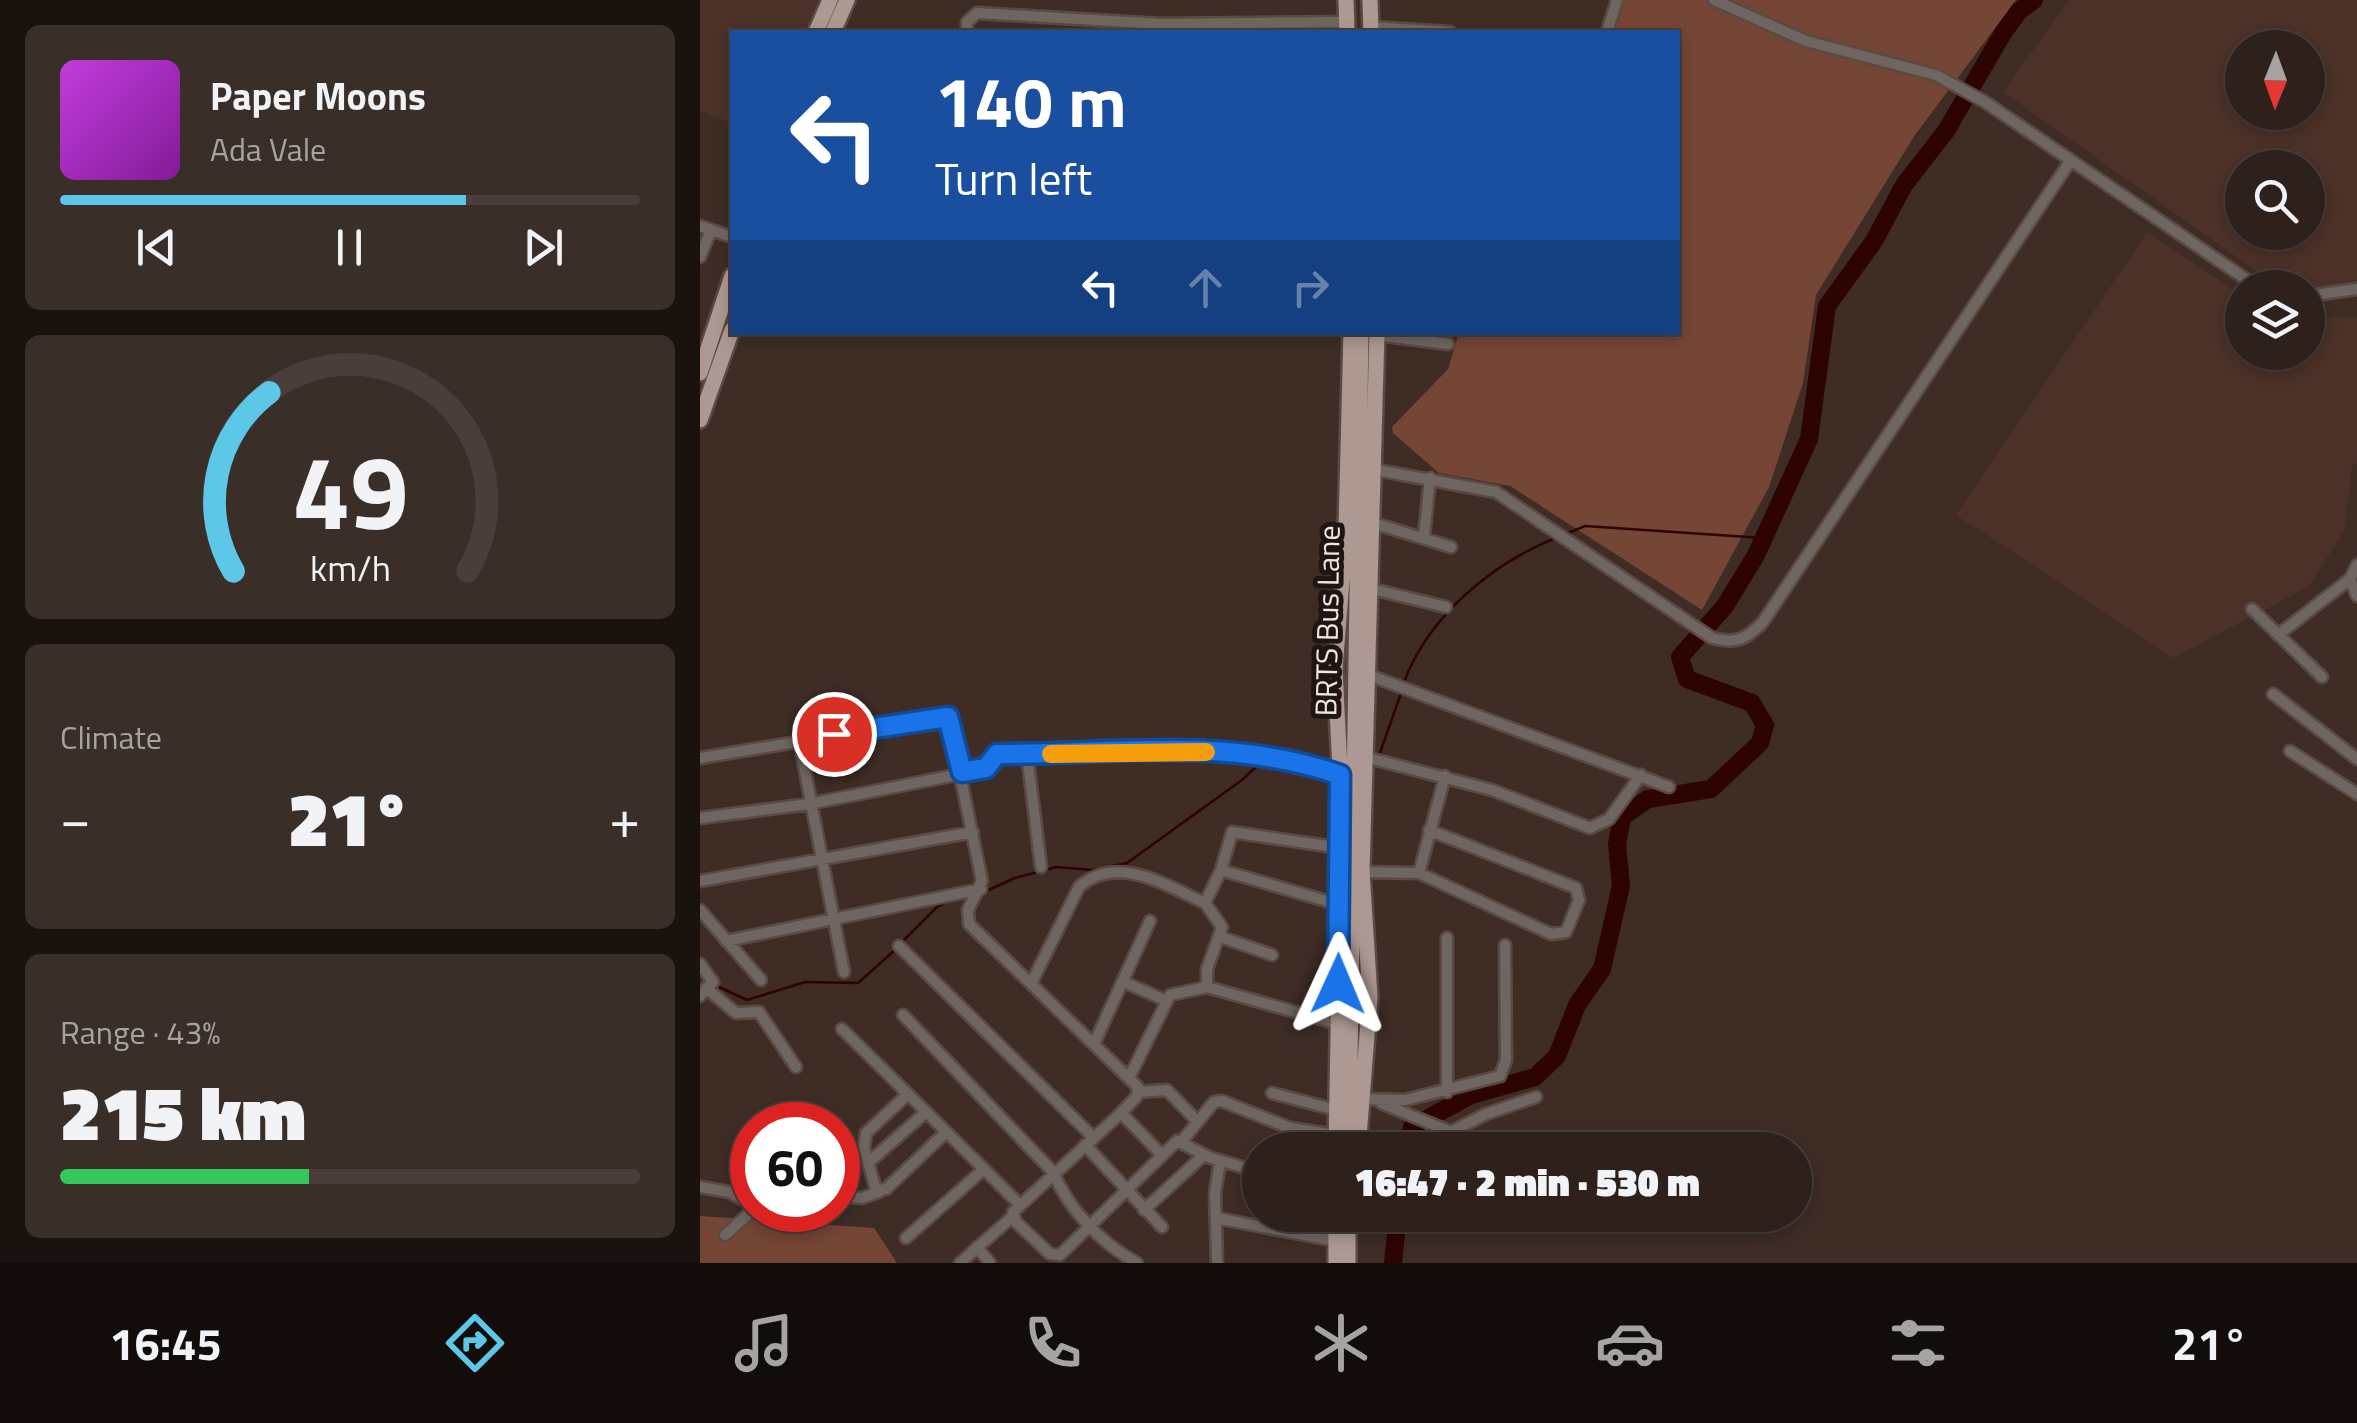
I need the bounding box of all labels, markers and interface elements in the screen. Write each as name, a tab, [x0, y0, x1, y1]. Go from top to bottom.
north arrow	[2225, 30, 2325, 130]
map controls	[2225, 30, 2325, 370]
text: 140 m	[935, 48, 1127, 154]
text: Paper Moons	[210, 67, 426, 125]
icon: left	[770, 70, 900, 200]
text: Ada Vale	[210, 125, 326, 173]
text: Turn left	[935, 144, 1092, 212]
button: search	[2225, 150, 2325, 250]
icon: previous	[129, 220, 184, 275]
icon: pause	[322, 220, 377, 275]
icon: next	[516, 220, 571, 275]
icon: left	[1073, 260, 1128, 315]
icon: ahead	[1178, 260, 1233, 315]
icon: right	[1283, 260, 1338, 315]
button: layers	[2225, 270, 2325, 370]
text: 49	[292, 411, 408, 569]
street label: BRTS Bus Lane	[1302, 525, 1352, 717]
text: km/h	[310, 540, 390, 595]
pin	[792, 692, 877, 777]
icon: arrive	[807, 707, 862, 762]
text: Climate	[60, 713, 162, 761]
text: 21°	[288, 761, 412, 875]
text: −	[60, 776, 91, 859]
text: +	[609, 776, 640, 859]
position arrow	[1286, 932, 1390, 1036]
text: Range · 43%	[60, 1008, 220, 1056]
text: 215 km	[60, 1055, 306, 1169]
speed limit sign: 60	[730, 1102, 860, 1232]
text: 16:47 · 2 min · 530 m	[1354, 1153, 1700, 1211]
icon: directions	[440, 1308, 510, 1378]
icon: music	[729, 1308, 799, 1378]
icon: phone	[1018, 1308, 1088, 1378]
icon: climate	[1306, 1308, 1376, 1378]
icon: car	[1595, 1308, 1665, 1378]
icon: filters	[1883, 1308, 1953, 1378]
text: 16:45	[109, 1309, 222, 1377]
text: 21°	[2172, 1309, 2248, 1377]

